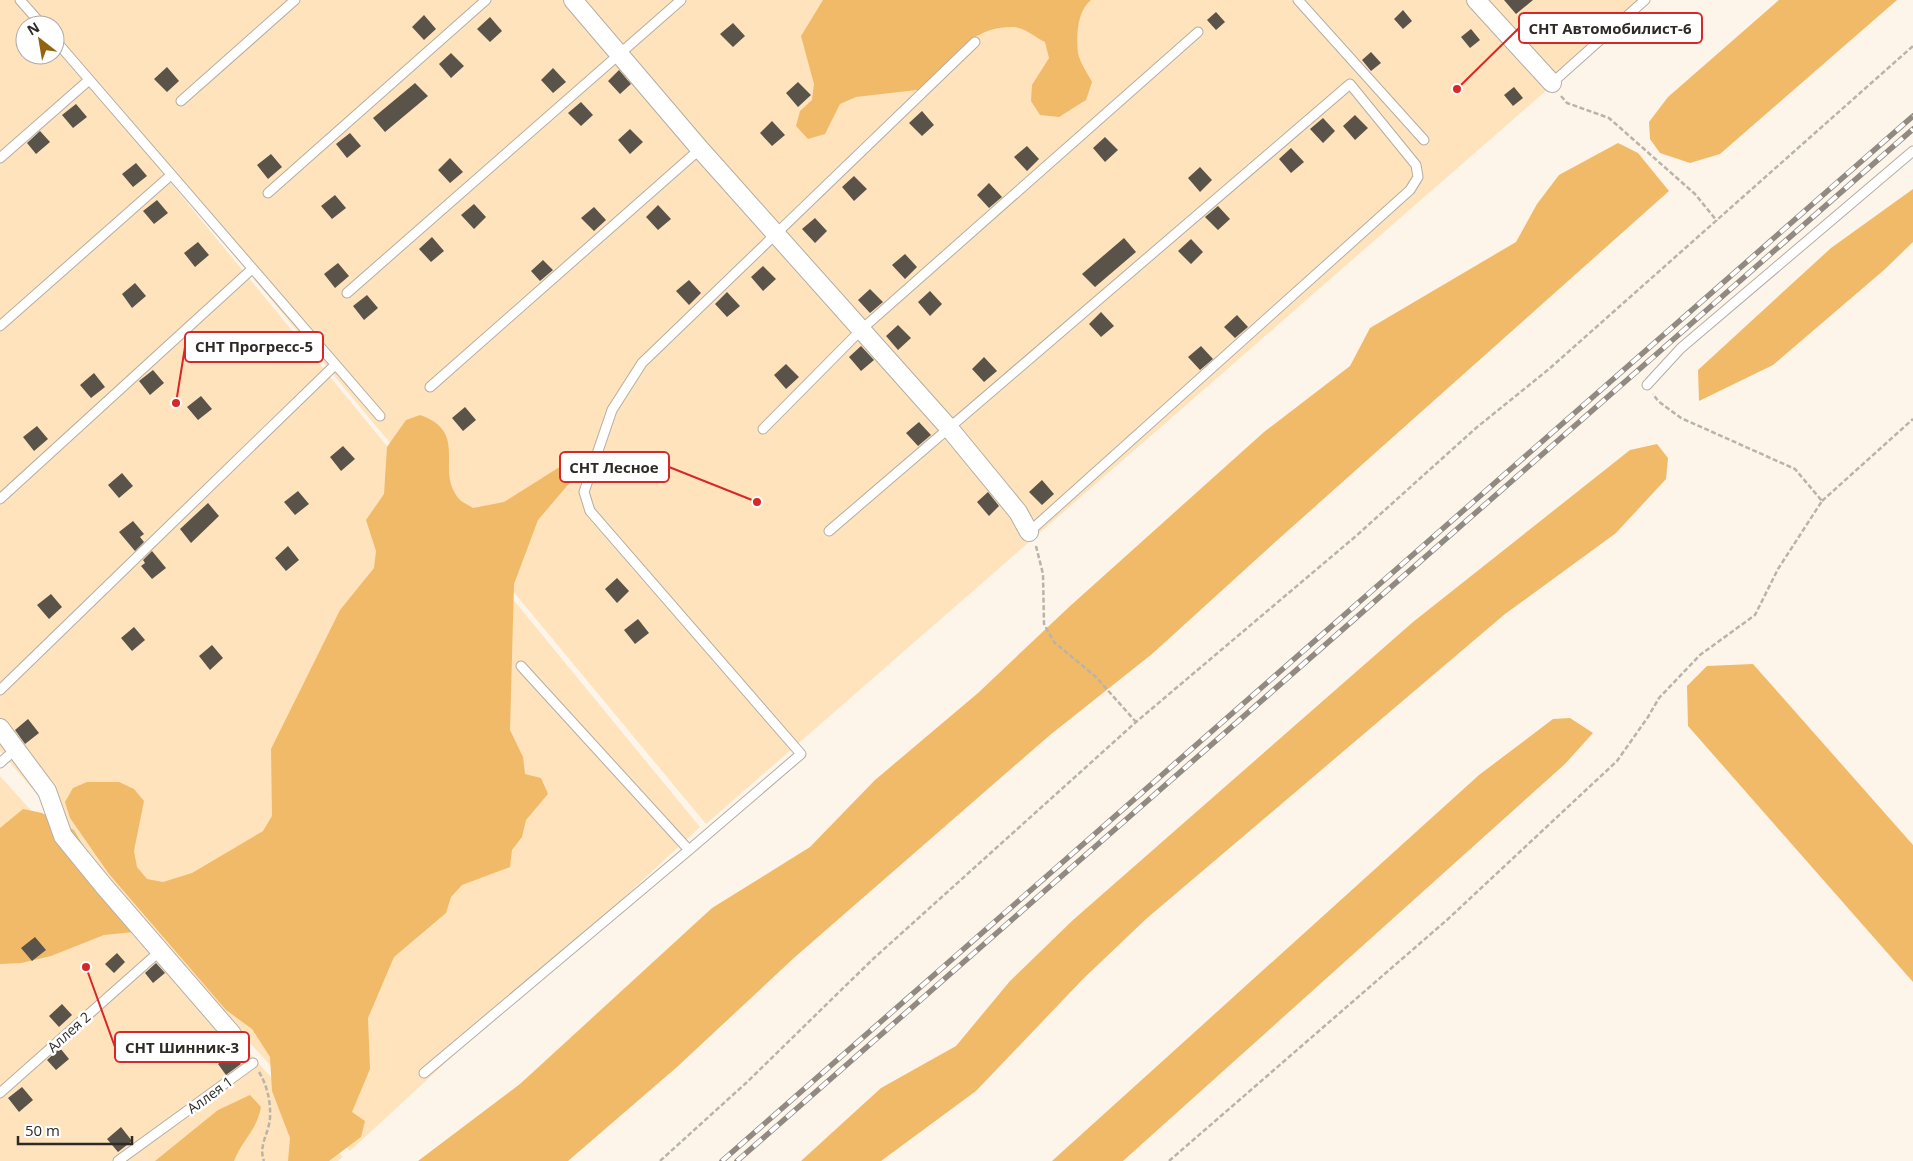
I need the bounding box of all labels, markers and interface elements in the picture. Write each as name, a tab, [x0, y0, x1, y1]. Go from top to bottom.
callout: СНТ Автомобилист-6	[1519, 13, 1702, 43]
north arrow	[15, 15, 65, 65]
text: N	[23, 17, 43, 40]
text: СНТ Автомобилист-6	[1529, 18, 1692, 38]
callout: СНТ Прогресс-5	[185, 332, 323, 362]
text: СНТ Прогресс-5	[195, 336, 313, 356]
callout: СНТ Лесное	[560, 452, 669, 482]
text: СНТ Лесное	[569, 457, 659, 477]
street label: Аллея 2	[43, 1007, 94, 1056]
callout: СНТ Шинник-3	[115, 1032, 249, 1062]
text: СНТ Шинник-3	[125, 1037, 239, 1057]
street label: Аллея 1	[183, 1072, 236, 1118]
scale bar	[18, 1114, 131, 1146]
text: 50 m	[25, 1120, 60, 1140]

